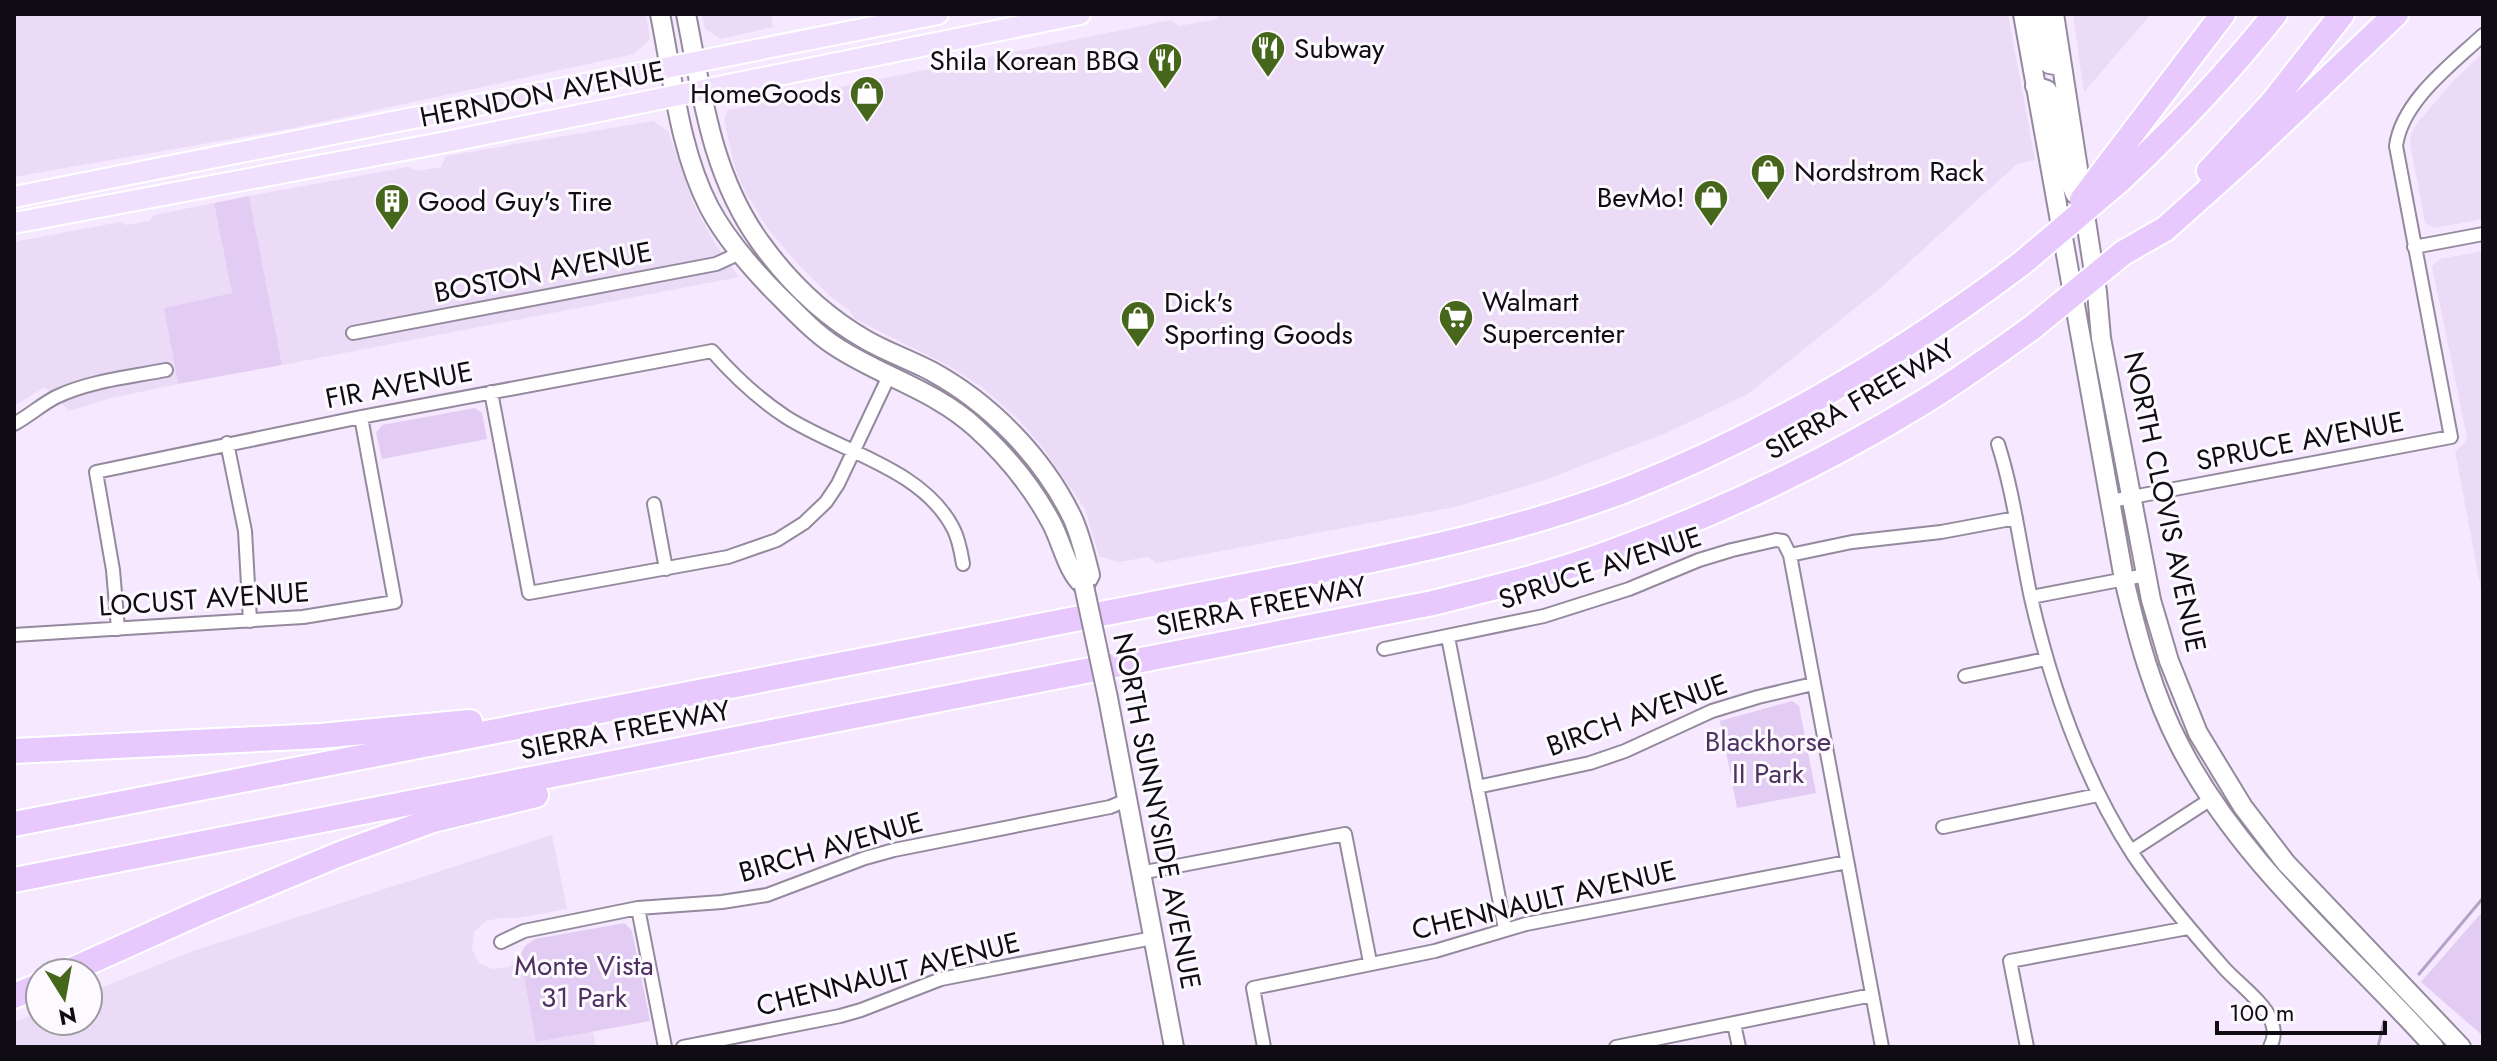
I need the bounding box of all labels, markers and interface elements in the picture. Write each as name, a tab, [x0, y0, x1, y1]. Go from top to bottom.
place label: Subway	[1294, 28, 1385, 69]
restaurant icon: Subway	[1249, 29, 1287, 79]
place label: Shila Korean BBQ	[930, 40, 1140, 81]
restaurant icon: Shila Korean BBQ	[1146, 41, 1184, 91]
street label: HERNDON AVENUE	[416, 50, 668, 138]
place label: HomeGoods	[690, 73, 841, 114]
shop icon: HomeGoods	[848, 74, 886, 124]
place label: Nordstrom Rack	[1794, 151, 1985, 192]
shop icon: Nordstrom Rack	[1749, 152, 1787, 202]
place label: BevMo!	[1597, 177, 1685, 218]
shop icon: BevMo!	[1692, 178, 1730, 228]
place label: Good Guy's Tire	[418, 181, 612, 222]
building icon: Good Guy's Tire	[373, 182, 411, 232]
street label: BOSTON AVENUE	[431, 231, 655, 313]
place label: Walmart Supercenter	[1482, 281, 1625, 354]
place label: Dick's Sporting Goods	[1164, 282, 1353, 355]
supermarket icon: Walmart Supercenter	[1437, 298, 1475, 348]
shop icon: Dick's Sporting Goods	[1119, 299, 1157, 349]
street label: SIERRA FREEWAY	[1757, 328, 1963, 470]
street label: NORTH CLOVIS AVENUE	[2113, 348, 2217, 656]
street label: FIR AVENUE	[322, 351, 476, 419]
street label: SPRUCE AVENUE	[2192, 401, 2408, 481]
street label: SPRUCE AVENUE	[1493, 516, 1707, 620]
street label: SIERRA FREEWAY	[1152, 565, 1370, 646]
street label: LOCUST AVENUE	[97, 571, 311, 627]
street label: NORTH SUNNYSIDE AVENUE	[1102, 629, 1212, 993]
street label: BIRCH AVENUE	[1541, 663, 1733, 767]
street label: SIERRA FREEWAY	[516, 689, 734, 770]
park label: Blackhorse II Park	[1705, 721, 1831, 794]
street label: BIRCH AVENUE	[734, 801, 928, 893]
street label: CHENNAULT AVENUE	[1408, 850, 1680, 950]
street label: CHENNAULT AVENUE	[752, 921, 1024, 1027]
park label: Monte Vista 31 Park	[514, 945, 654, 1018]
north arrow	[24, 957, 104, 1037]
scale bar	[2217, 985, 2385, 1035]
text: 100 m	[2229, 995, 2295, 1030]
text: N	[56, 999, 79, 1034]

